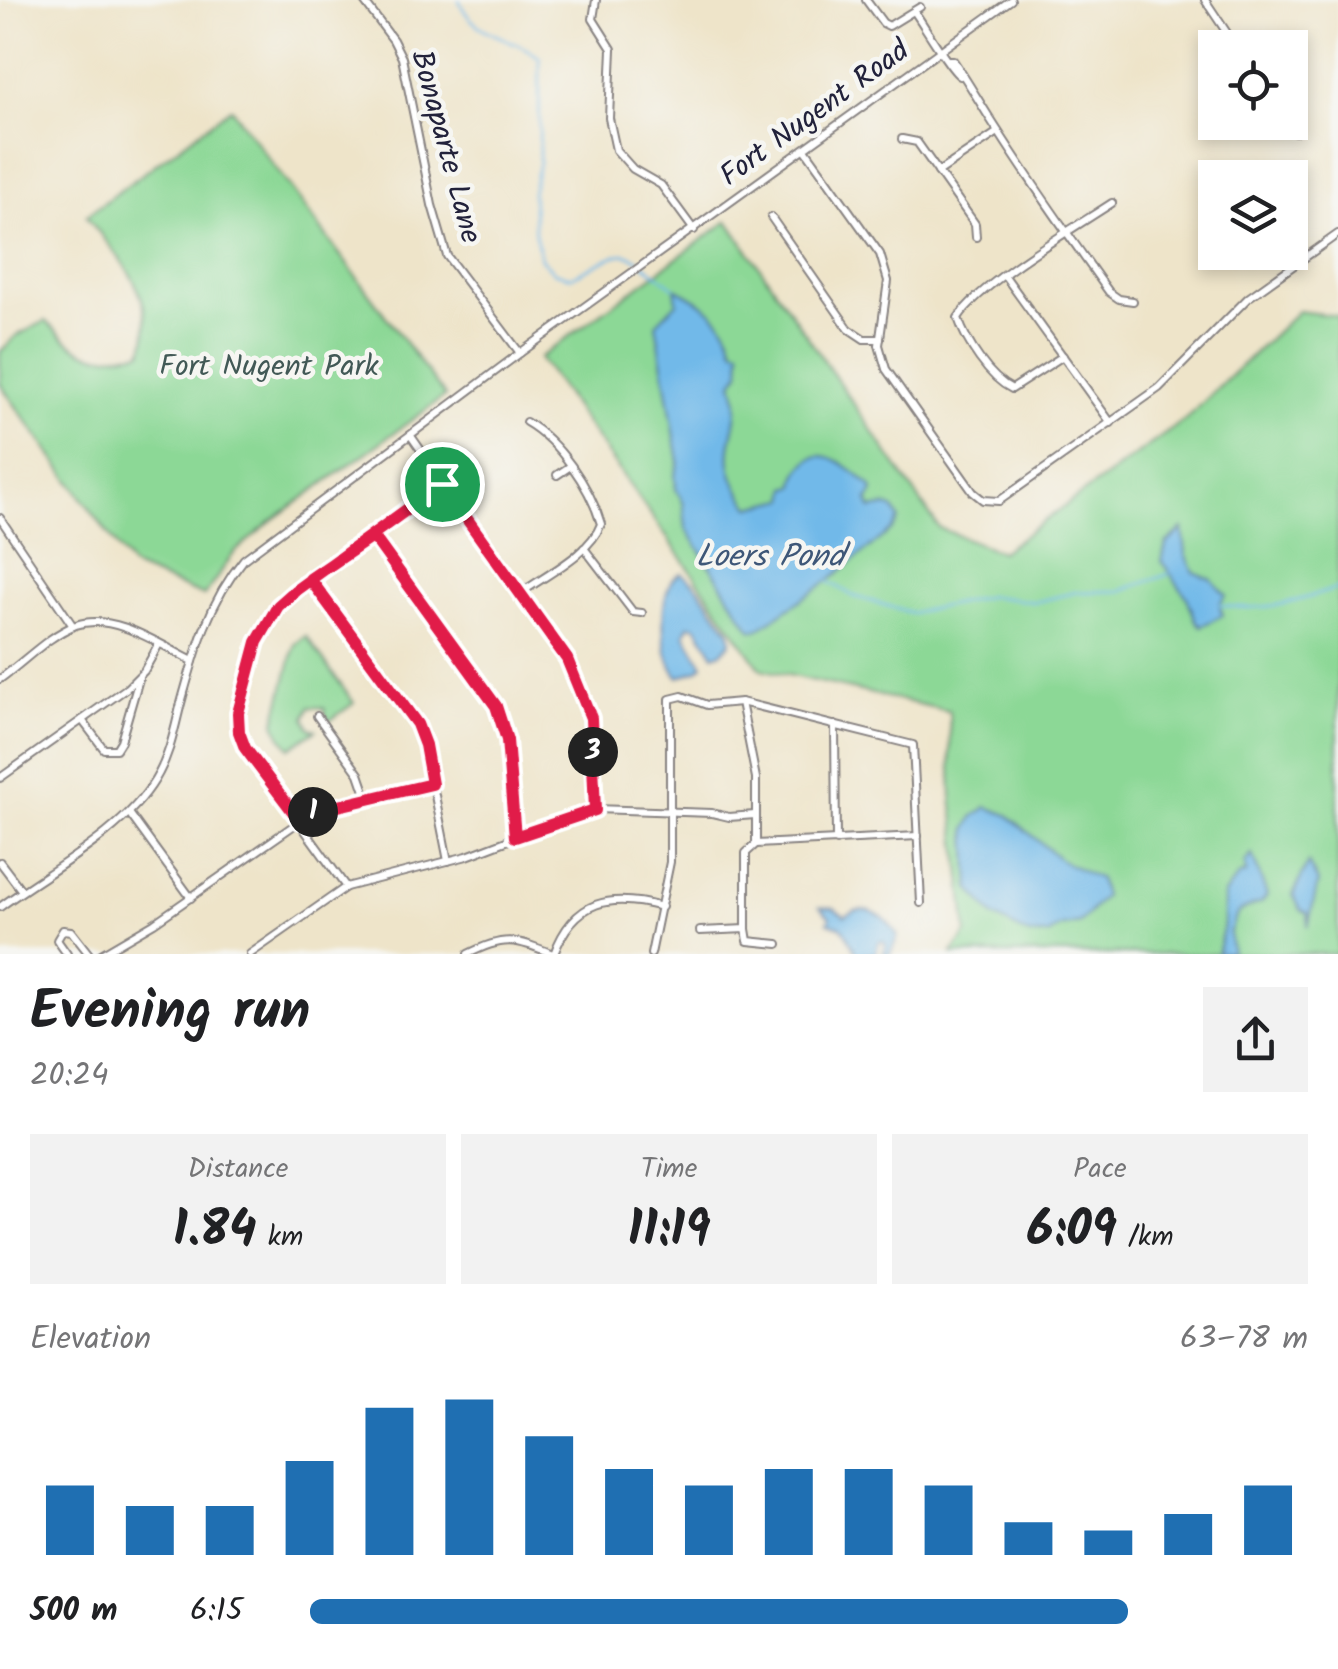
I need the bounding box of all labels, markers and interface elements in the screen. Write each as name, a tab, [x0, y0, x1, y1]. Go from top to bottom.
street label: Fort Nugent Road	[710, 28, 921, 200]
map controls	[1198, 30, 1308, 270]
button: locate	[1198, 30, 1308, 140]
street label: Bonaparte Lane	[396, 45, 494, 249]
button: layers	[1198, 160, 1308, 270]
park label: Fort Nugent Park	[159, 343, 380, 391]
pin	[400, 442, 485, 527]
icon: arrive	[415, 457, 470, 512]
water label: Loers Pond	[696, 532, 851, 583]
pin: 3	[568, 727, 618, 777]
text: 3	[585, 729, 601, 774]
pin: 1	[288, 787, 338, 837]
text: 1	[309, 789, 317, 834]
text: Evening run	[30, 970, 310, 1057]
button: share	[1203, 987, 1308, 1092]
text: 20:24	[30, 1051, 109, 1102]
text: Distance	[188, 1147, 288, 1192]
text: Time	[641, 1147, 697, 1192]
text: Pace	[1073, 1147, 1127, 1192]
text: 1.84	[173, 1192, 257, 1272]
text: 11:19	[628, 1192, 710, 1272]
text: 6:09	[1027, 1192, 1117, 1272]
text: km	[257, 1215, 303, 1260]
text: /km	[1117, 1215, 1173, 1260]
text: Elevation	[30, 1314, 151, 1365]
text: 63–78 m	[1180, 1314, 1308, 1365]
text: 500 m	[30, 1586, 118, 1637]
text: 6:15	[190, 1586, 243, 1637]

